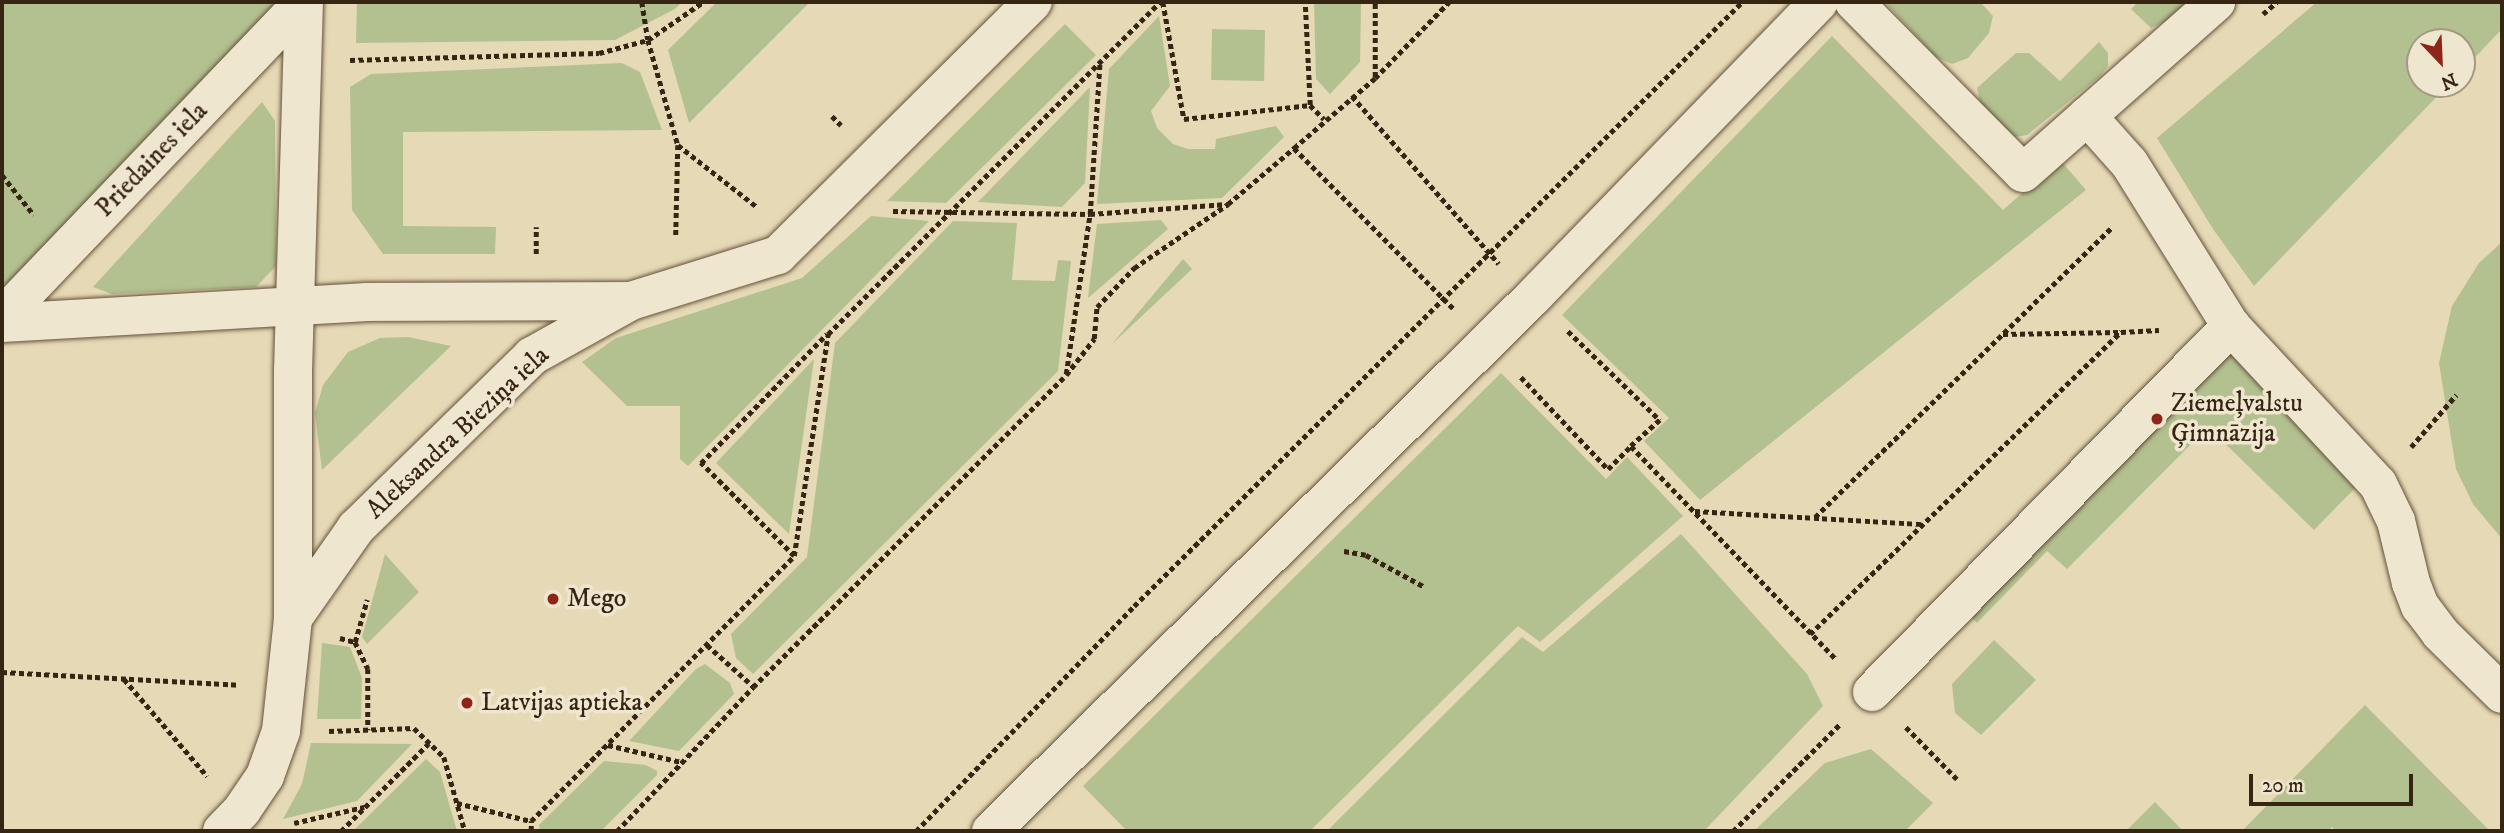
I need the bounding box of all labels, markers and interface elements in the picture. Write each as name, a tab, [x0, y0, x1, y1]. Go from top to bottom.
north arrow	[2406, 28, 2476, 98]
text: N	[2437, 67, 2460, 95]
street label: Priedaines iela	[89, 96, 215, 224]
street label: Aleksandra Bieziņa iela	[360, 340, 556, 526]
place label: Ziemeļvalstu Ģimnāzija	[2171, 388, 2303, 450]
marker: Ziemeļvalstu Ģimnāzija	[2149, 411, 2165, 427]
place label: Mego	[567, 583, 626, 615]
marker: Mego	[545, 591, 561, 607]
place label: Latvijas aptieka	[481, 687, 643, 719]
marker: Latvijas aptieka	[459, 695, 475, 711]
scale bar	[2252, 760, 2416, 804]
text: 20 m	[2262, 773, 2304, 799]

